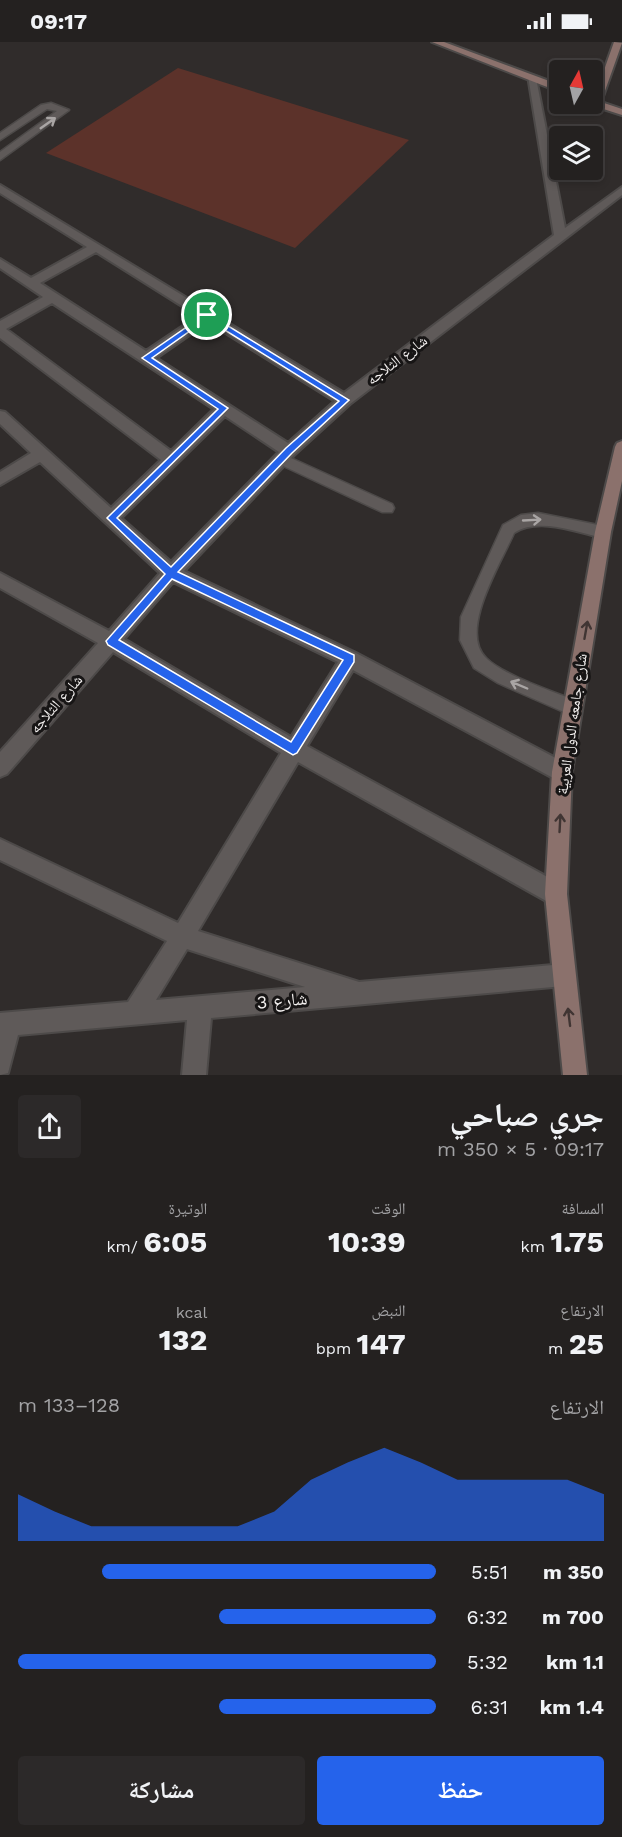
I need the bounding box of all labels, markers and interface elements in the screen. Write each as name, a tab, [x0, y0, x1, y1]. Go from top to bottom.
text: 09:17	[30, 9, 87, 34]
north arrow	[549, 60, 603, 114]
map controls	[549, 60, 603, 180]
one-way arrow	[39, 117, 56, 129]
button: layers	[549, 126, 603, 180]
pin	[181, 289, 232, 340]
icon: arrive	[190, 298, 223, 331]
street label: شارع الثلاجه	[363, 331, 432, 389]
one-way arrow	[521, 515, 541, 526]
one-way arrow	[581, 620, 592, 640]
street label: شارع جامعه الدول العربية	[553, 652, 592, 796]
street label: شارع الثلاجه	[26, 671, 87, 737]
one-way arrow	[510, 678, 528, 689]
one-way arrow	[554, 813, 565, 833]
street label: شارع 3	[256, 987, 308, 1014]
one-way arrow	[563, 1007, 574, 1027]
button: share	[18, 1095, 81, 1158]
text: جري صباحي	[450, 1095, 604, 1134]
text: 09:17 · 5 × 350 m	[437, 1137, 604, 1161]
text: الوتيرة	[168, 1199, 207, 1218]
text: الوقت	[371, 1199, 406, 1218]
text: المسافة	[562, 1199, 604, 1218]
text: 6:05	[143, 1224, 207, 1259]
text: 10:39	[328, 1224, 406, 1259]
text: 1.75	[550, 1224, 604, 1259]
text: /km	[106, 1237, 143, 1256]
text: km	[521, 1237, 550, 1256]
text: النبض	[372, 1301, 406, 1320]
text: الارتفاع	[560, 1301, 604, 1320]
text: kcal	[176, 1303, 207, 1322]
text: 132	[159, 1322, 207, 1357]
text: 147	[357, 1326, 406, 1361]
text: 25	[569, 1326, 604, 1361]
text: bpm	[316, 1339, 357, 1358]
text: m	[548, 1339, 569, 1358]
text: 128–133 m	[18, 1393, 120, 1417]
text: الارتفاع	[549, 1395, 604, 1419]
text: 5:51	[471, 1560, 508, 1584]
text: 350 m	[543, 1560, 604, 1584]
text: 6:32	[467, 1605, 508, 1629]
text: 700 m	[542, 1605, 604, 1629]
text: 5:32	[467, 1650, 508, 1674]
text: 1.1 km	[546, 1650, 604, 1674]
text: 6:31	[470, 1695, 508, 1719]
text: 1.4 km	[540, 1695, 604, 1719]
button: مشاركة	[18, 1756, 305, 1825]
button: حفظ	[317, 1756, 604, 1825]

